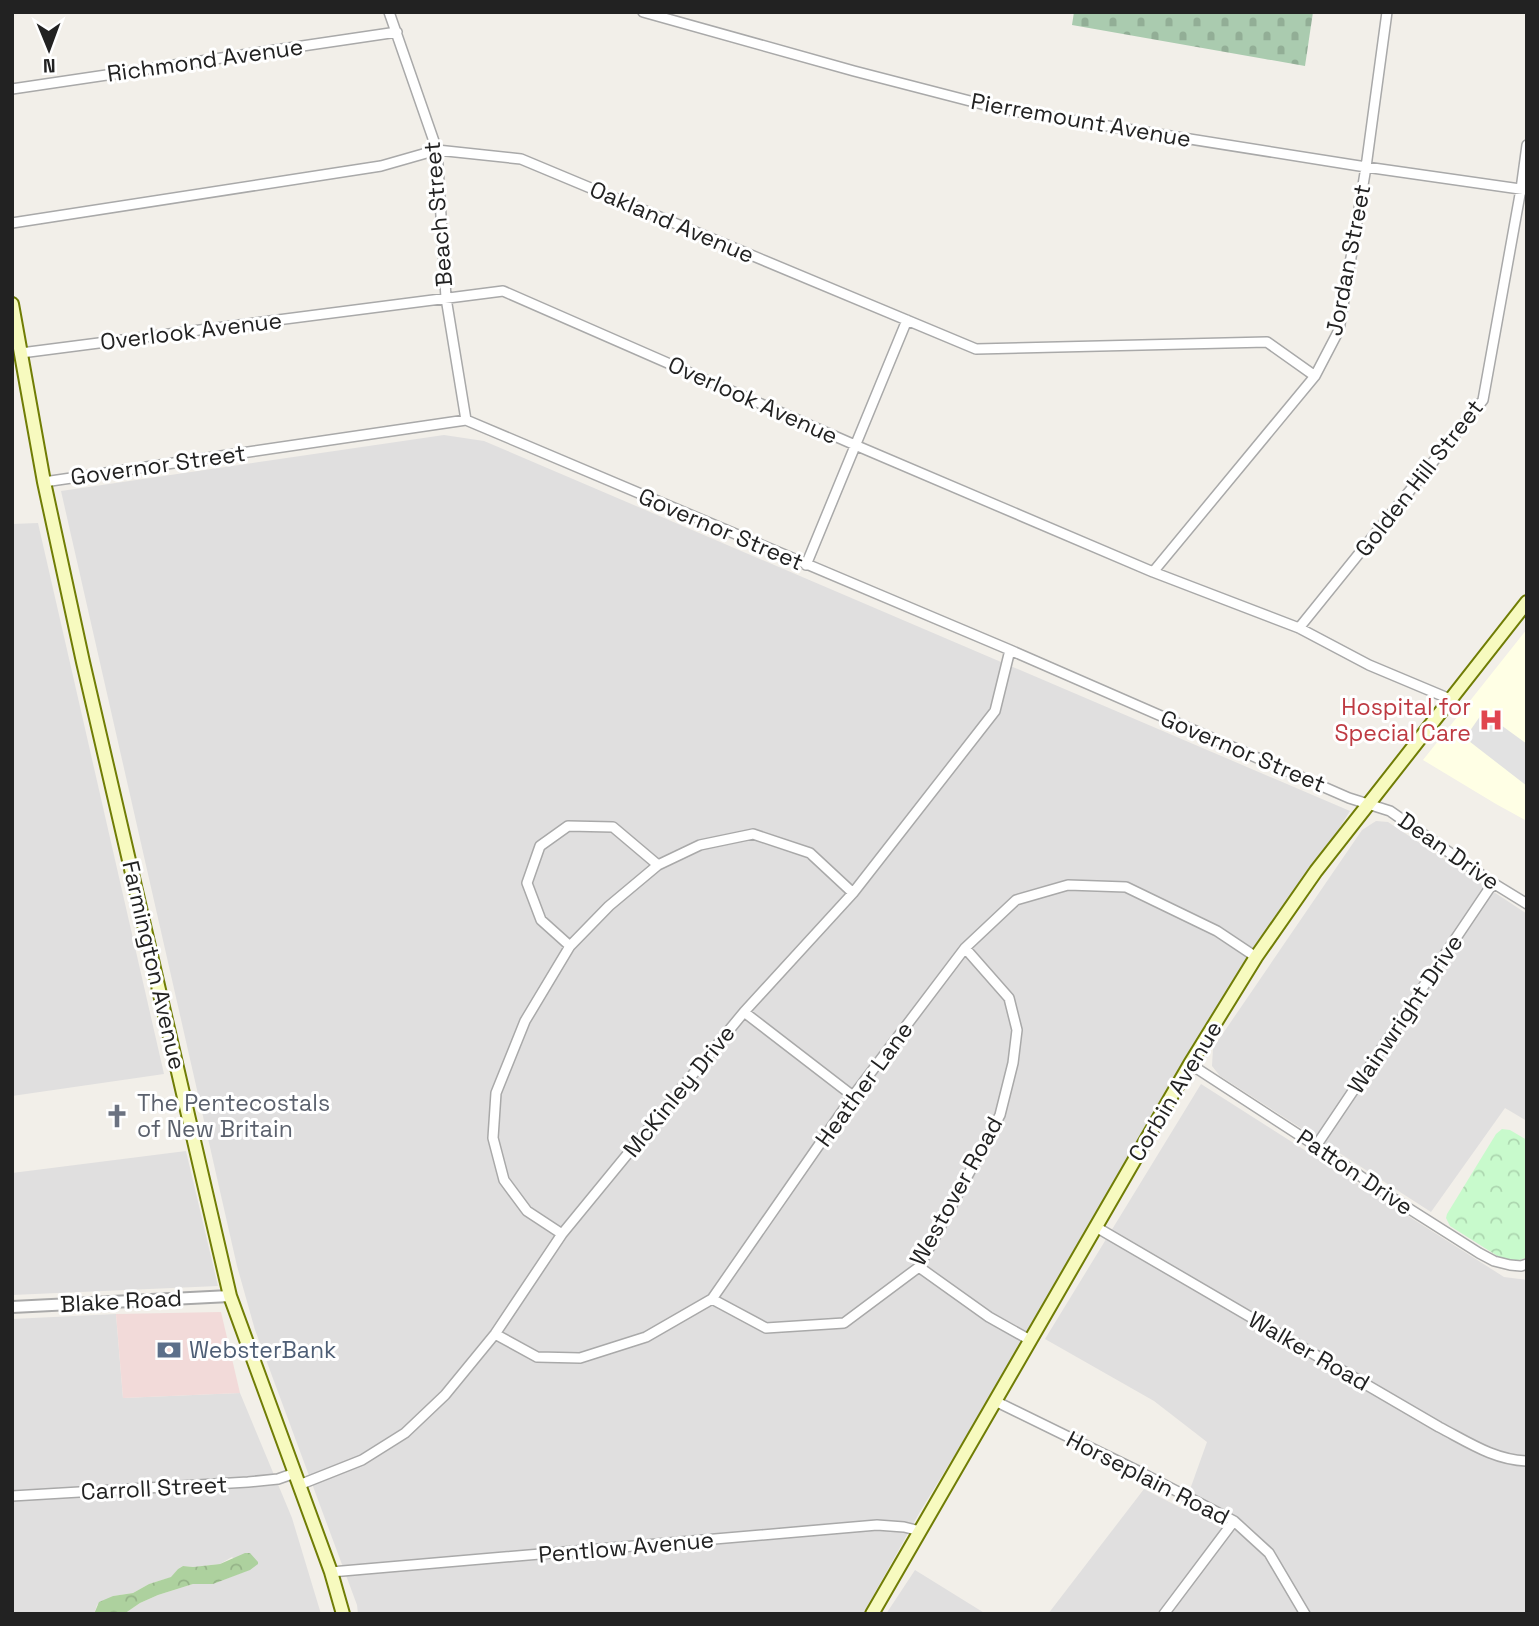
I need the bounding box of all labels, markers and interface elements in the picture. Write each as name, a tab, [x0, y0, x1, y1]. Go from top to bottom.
north arrow	[14, 14, 84, 84]
street label: Richmond Avenue	[105, 31, 305, 89]
text: N	[43, 53, 56, 78]
street label: Pierremount Avenue	[969, 86, 1193, 154]
street label: Beach Street	[417, 140, 459, 288]
street label: Oakland Avenue	[585, 174, 759, 270]
street label: Jordan Street	[1319, 182, 1377, 338]
street label: Overlook Avenue	[98, 305, 284, 357]
street label: Overlook Avenue	[663, 349, 843, 451]
street label: Golden Hill Street	[1348, 393, 1490, 563]
street label: Governor Street	[69, 438, 247, 492]
street label: Governor Street	[634, 481, 808, 577]
place label: Hospital for Special Care	[1334, 692, 1471, 748]
street label: Governor Street	[1156, 703, 1330, 799]
hospital icon: Hospital for Special Care	[1477, 706, 1505, 734]
street label: Dean Drive	[1392, 805, 1506, 897]
street label: Farmington Avenue	[115, 857, 193, 1073]
street label: Wainwright Drive	[1341, 929, 1469, 1099]
street label: Heather Lane	[808, 1015, 920, 1153]
street label: Corbin Avenue	[1121, 1015, 1229, 1167]
street label: McKinley Drive	[616, 1019, 742, 1163]
place label: The Pentecostals of New Britain	[137, 1088, 330, 1144]
church icon: The Pentecostals of New Britain	[103, 1102, 131, 1130]
street label: Westover Road	[903, 1111, 1009, 1271]
street label: Patton Drive	[1291, 1122, 1419, 1222]
street label: Blake Road	[59, 1283, 183, 1319]
street label: Walker Road	[1243, 1304, 1375, 1398]
place label: WebsterBank	[189, 1335, 336, 1365]
bank icon: WebsterBank	[155, 1336, 183, 1364]
street label: Horseplain Road	[1061, 1424, 1235, 1532]
street label: Carroll Street	[80, 1469, 228, 1507]
street label: Pentlow Avenue	[537, 1524, 715, 1570]

